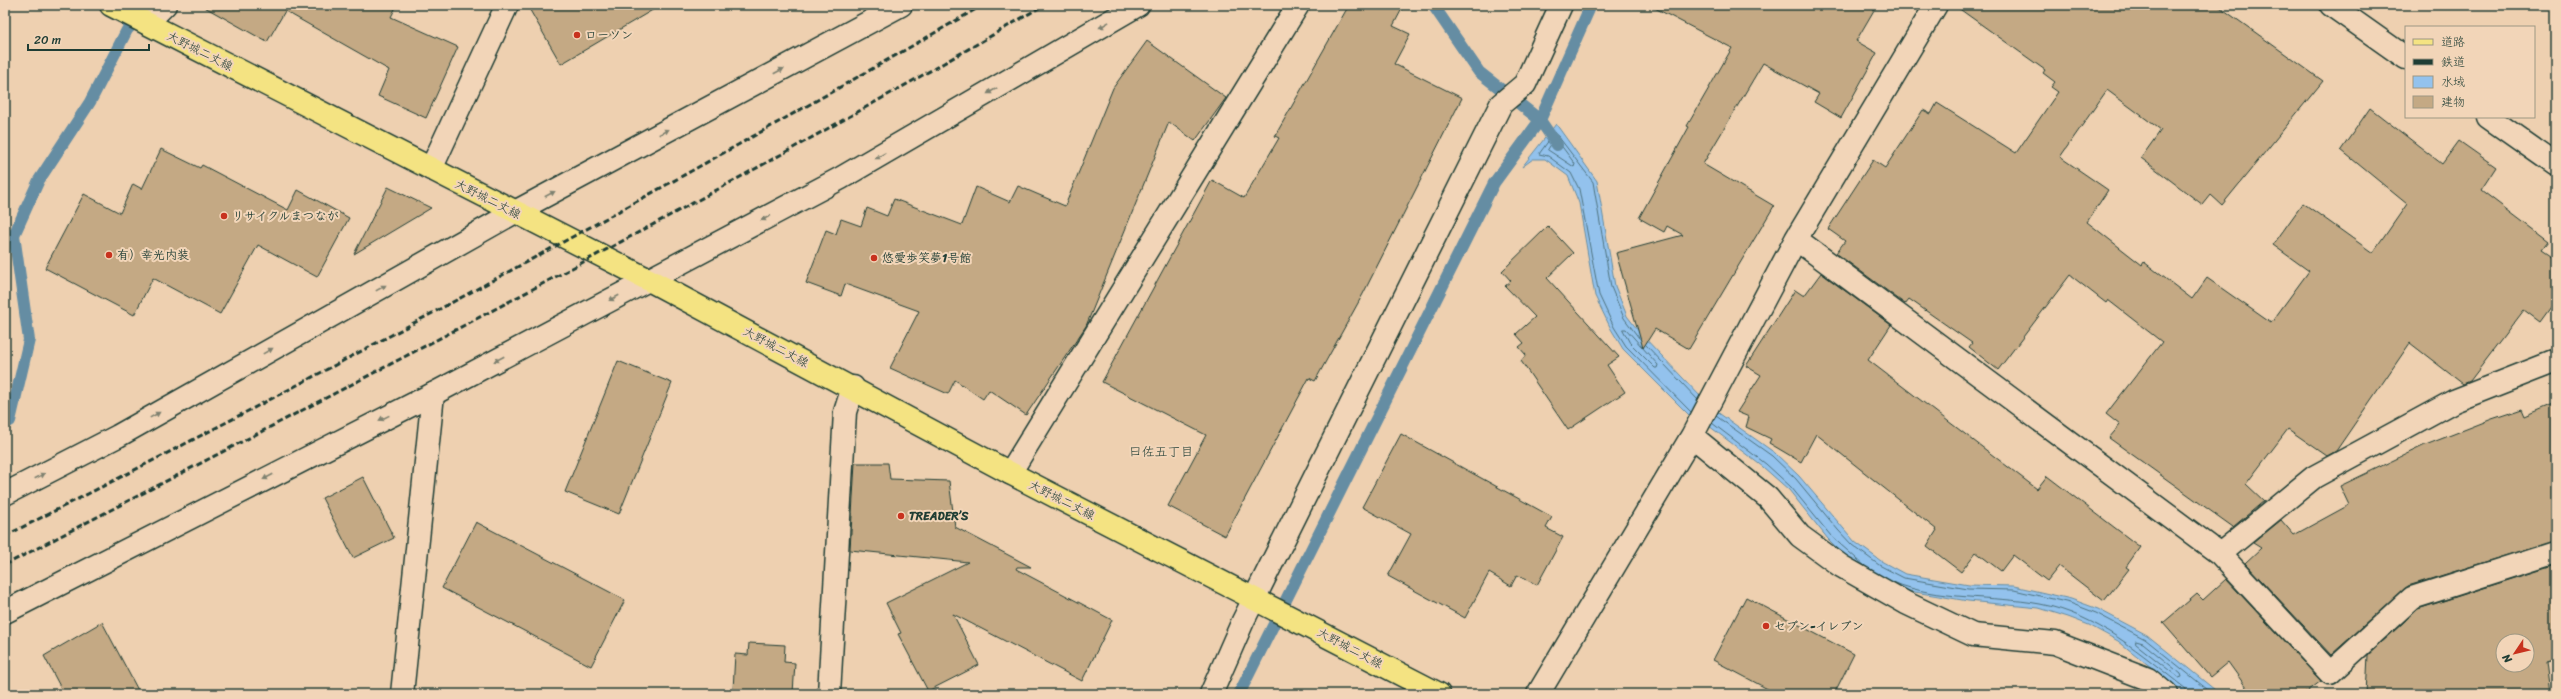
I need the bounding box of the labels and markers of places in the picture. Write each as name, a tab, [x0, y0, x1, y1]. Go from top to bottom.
place label: ローソン	[585, 24, 633, 46]
marker: ローソン	[572, 30, 582, 40]
place label: リサイクルまつなが	[232, 205, 339, 227]
marker: リサイクルまつなが	[219, 211, 229, 221]
place label: 有）幸光内装	[117, 244, 189, 266]
place label: 悠愛歩笑夢1号館	[882, 247, 971, 269]
marker: 有）幸光内装	[104, 250, 114, 260]
marker: 悠愛歩笑夢1号館	[869, 253, 879, 263]
place label: TREADER’S	[909, 505, 969, 527]
marker: TREADER’S	[896, 511, 906, 521]
place label: セブン-イレブン	[1774, 615, 1864, 637]
marker: セブン-イレブン	[1761, 621, 1771, 631]

